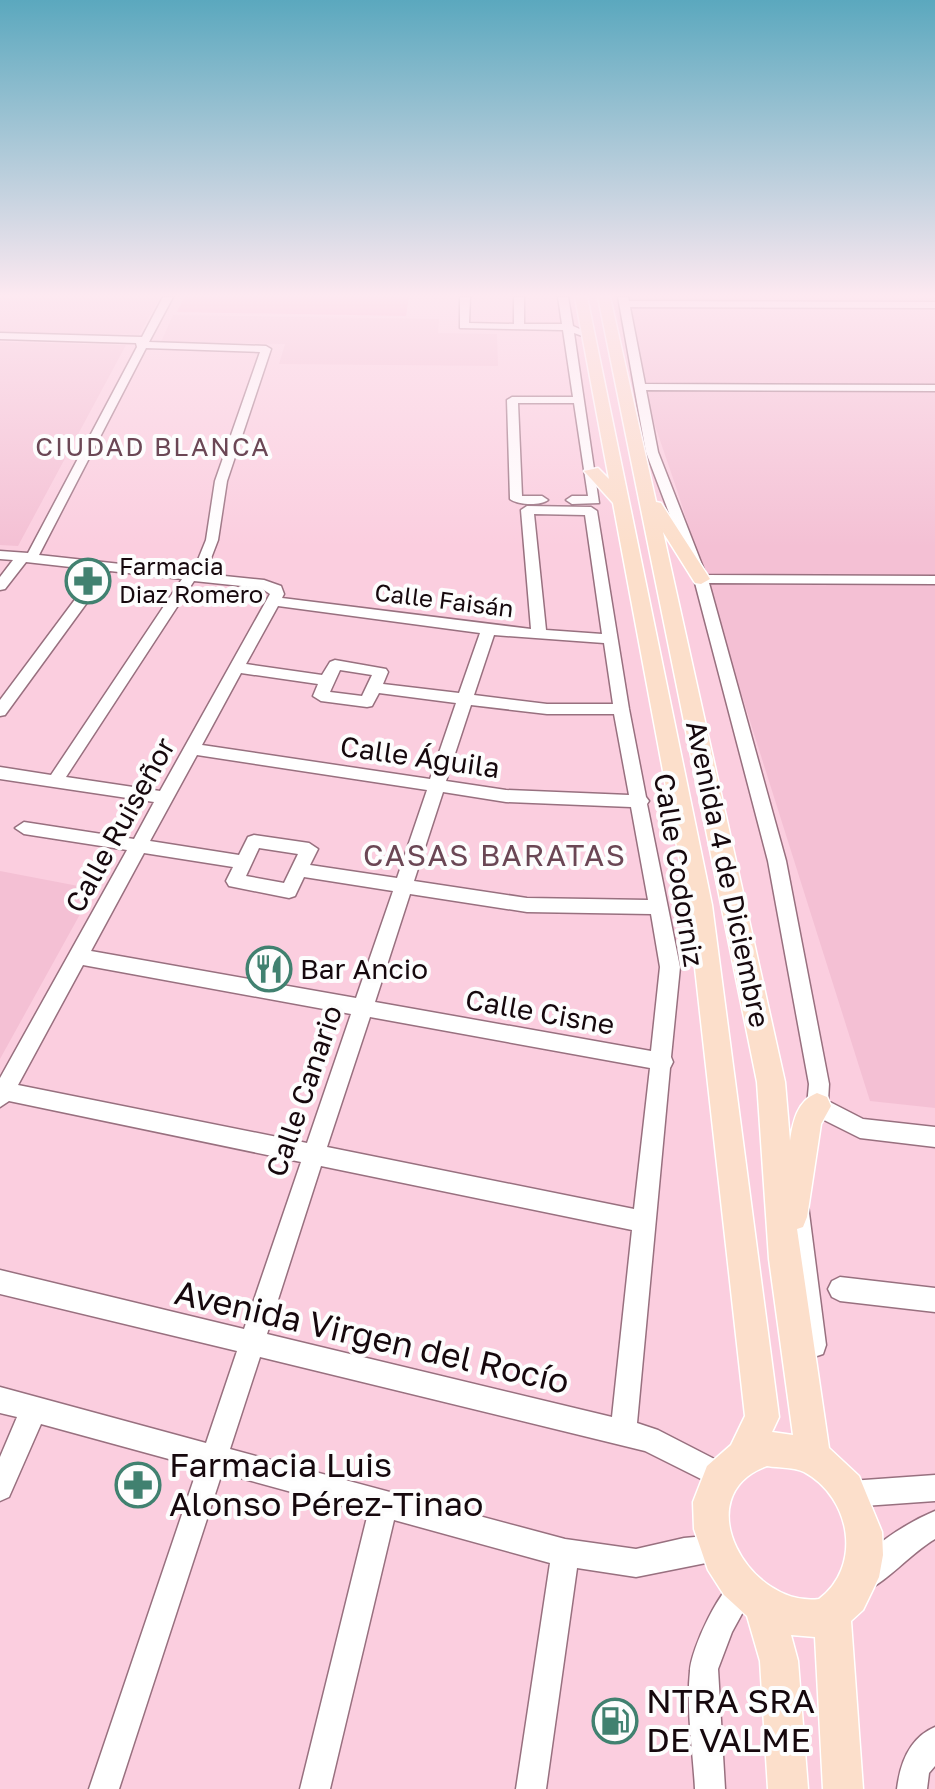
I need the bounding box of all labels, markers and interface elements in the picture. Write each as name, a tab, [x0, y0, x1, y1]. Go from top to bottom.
district label: CIUDAD BLANCA	[35, 431, 271, 462]
place label: Farmacia Diaz Romero	[119, 551, 263, 608]
pharmacy icon: Farmacia Diaz Romero	[64, 557, 112, 605]
street label: Calle Faisán	[373, 577, 515, 622]
street label: Avenida 4 de Diciembre	[680, 718, 777, 1030]
street label: Calle Águila	[338, 729, 502, 784]
street label: Calle Ruiseñor	[58, 732, 181, 918]
street label: Calle Codorniz	[648, 771, 711, 969]
district label: CASAS BARATAS	[363, 837, 627, 873]
restaurant icon: Bar Ancio	[245, 945, 293, 993]
place label: Bar Ancio	[300, 952, 428, 985]
street label: Calle Cisne	[463, 982, 617, 1041]
street label: Calle Canario	[259, 1001, 348, 1181]
street label: Avenida Virgen del Rocío	[171, 1271, 573, 1401]
place label: Farmacia Luis Alonso Pérez-Tinao	[169, 1444, 483, 1523]
pharmacy icon: Farmacia Luis Alonso Pérez-Tinao	[114, 1461, 162, 1509]
place label: NTRA SRA DE VALME	[646, 1680, 815, 1759]
fuel station icon: NTRA SRA DE VALME	[591, 1697, 639, 1745]

